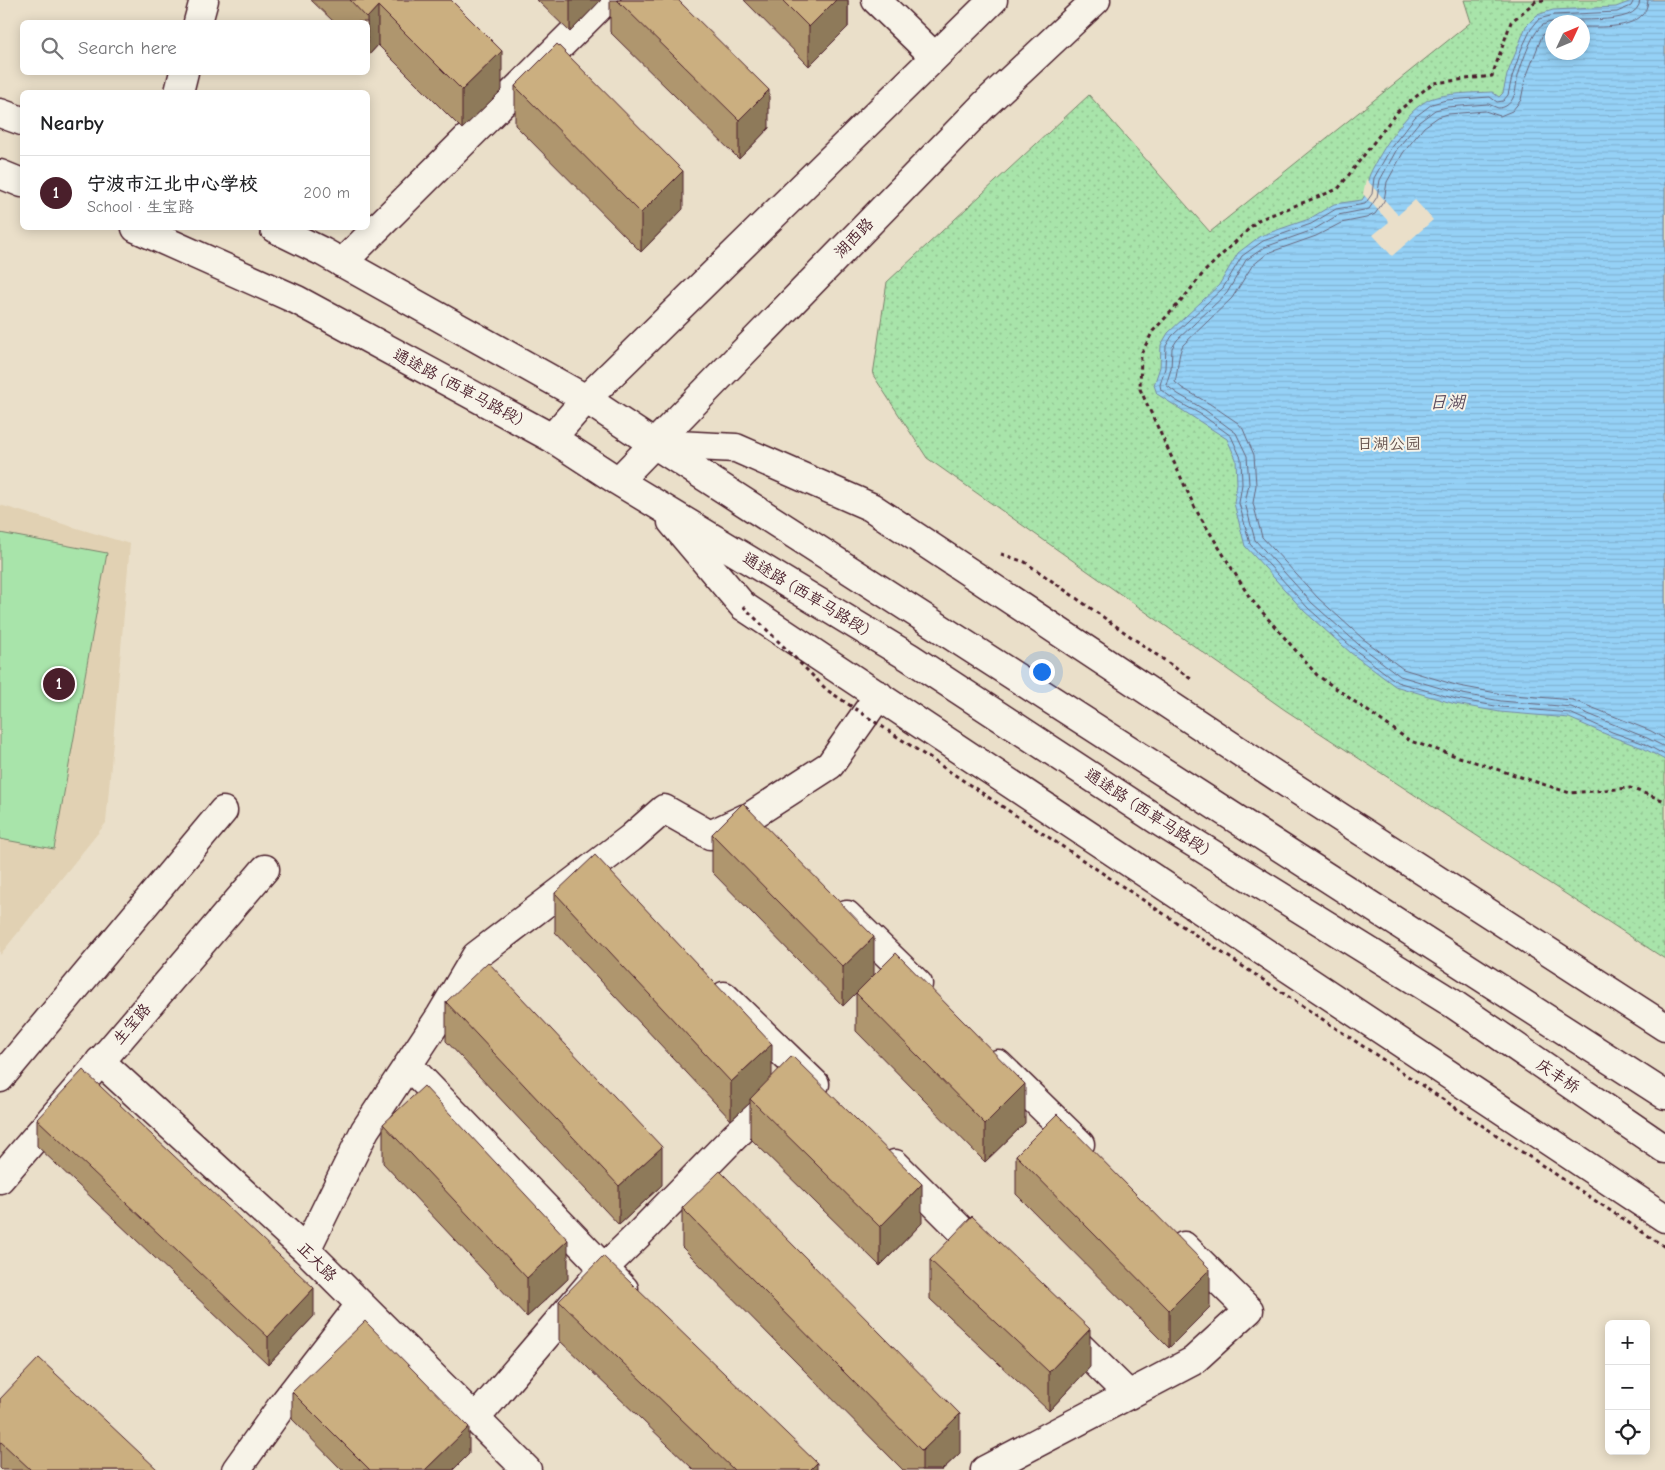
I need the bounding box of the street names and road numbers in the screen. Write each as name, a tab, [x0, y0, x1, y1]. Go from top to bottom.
street label: 湖西路	[831, 214, 877, 262]
street label: 通途路 (西草马路段)	[390, 345, 526, 429]
street label: 通途路 (西草马路段)	[739, 549, 873, 639]
street label: 通途路 (西草马路段)	[1082, 765, 1212, 859]
street label: 生宝路	[109, 1000, 155, 1048]
street label: 庆丰桥	[1533, 1055, 1583, 1097]
street label: 正大路	[294, 1239, 340, 1285]

